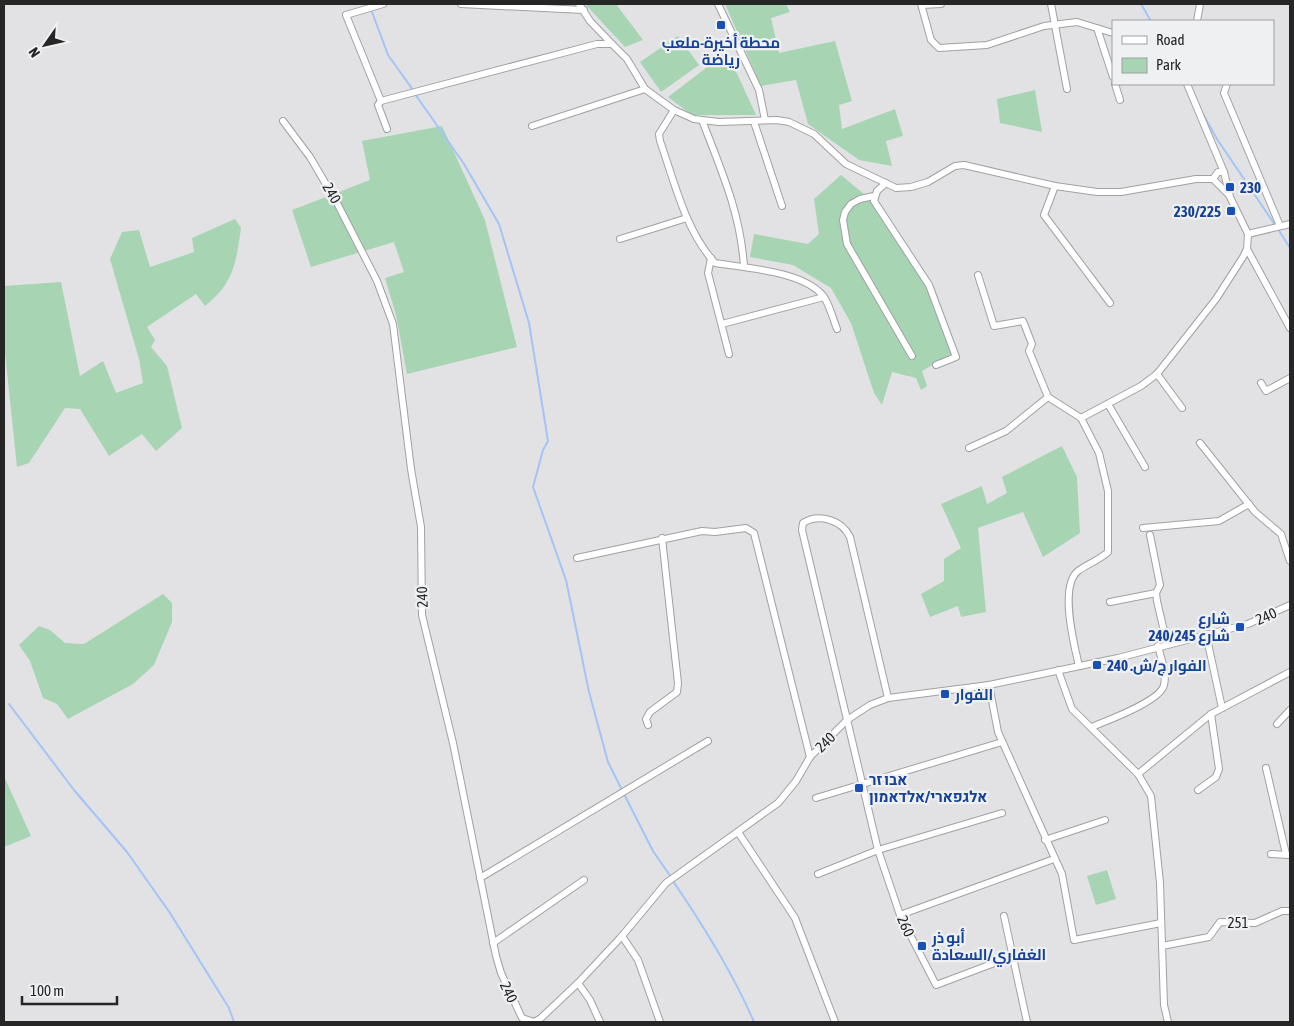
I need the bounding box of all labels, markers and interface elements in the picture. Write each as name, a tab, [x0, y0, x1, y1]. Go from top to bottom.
marker: محطة أخيرة-ملعب رياضة	[715, 19, 727, 31]
north arrow	[20, 20, 70, 70]
legend	[1112, 20, 1274, 85]
text: Road	[1156, 31, 1185, 48]
place label: محطة أخيرة-ملعب رياضة	[662, 33, 780, 69]
text: N	[25, 44, 43, 60]
text: Park	[1156, 56, 1181, 73]
place label: 230	[1240, 179, 1261, 196]
street label: 240	[319, 180, 345, 206]
marker: 230	[1224, 181, 1236, 193]
place label: 230/225	[1174, 203, 1221, 220]
marker: 230/225	[1225, 205, 1237, 217]
street label: 240	[413, 586, 431, 608]
street label: 240	[1253, 604, 1279, 628]
place label: شارع 240/شارع 245	[1148, 610, 1230, 646]
marker: شارع 240/شارع 245	[1234, 621, 1246, 633]
place label: الفوار ج/ش. 240	[1107, 657, 1207, 676]
marker: الفوار ج/ش. 240	[1091, 659, 1103, 671]
place label: الفوار	[954, 686, 993, 704]
marker: الفوار	[939, 688, 951, 700]
street label: 240	[812, 729, 838, 755]
place label: אבו זר אלגפארי/אלדאמון	[869, 771, 987, 805]
marker: אבו זר אלגפארי/אלדאמון	[853, 782, 865, 794]
street label: 260	[894, 913, 918, 939]
street label: 251	[1227, 914, 1249, 931]
place label: أبو ذر الغفاري/السعادة	[931, 928, 1046, 967]
marker: أبو ذر الغفاري/السعادة	[916, 940, 928, 952]
scale bar	[22, 974, 118, 1006]
street label: 240	[497, 979, 521, 1005]
text: 100 m	[30, 982, 64, 999]

